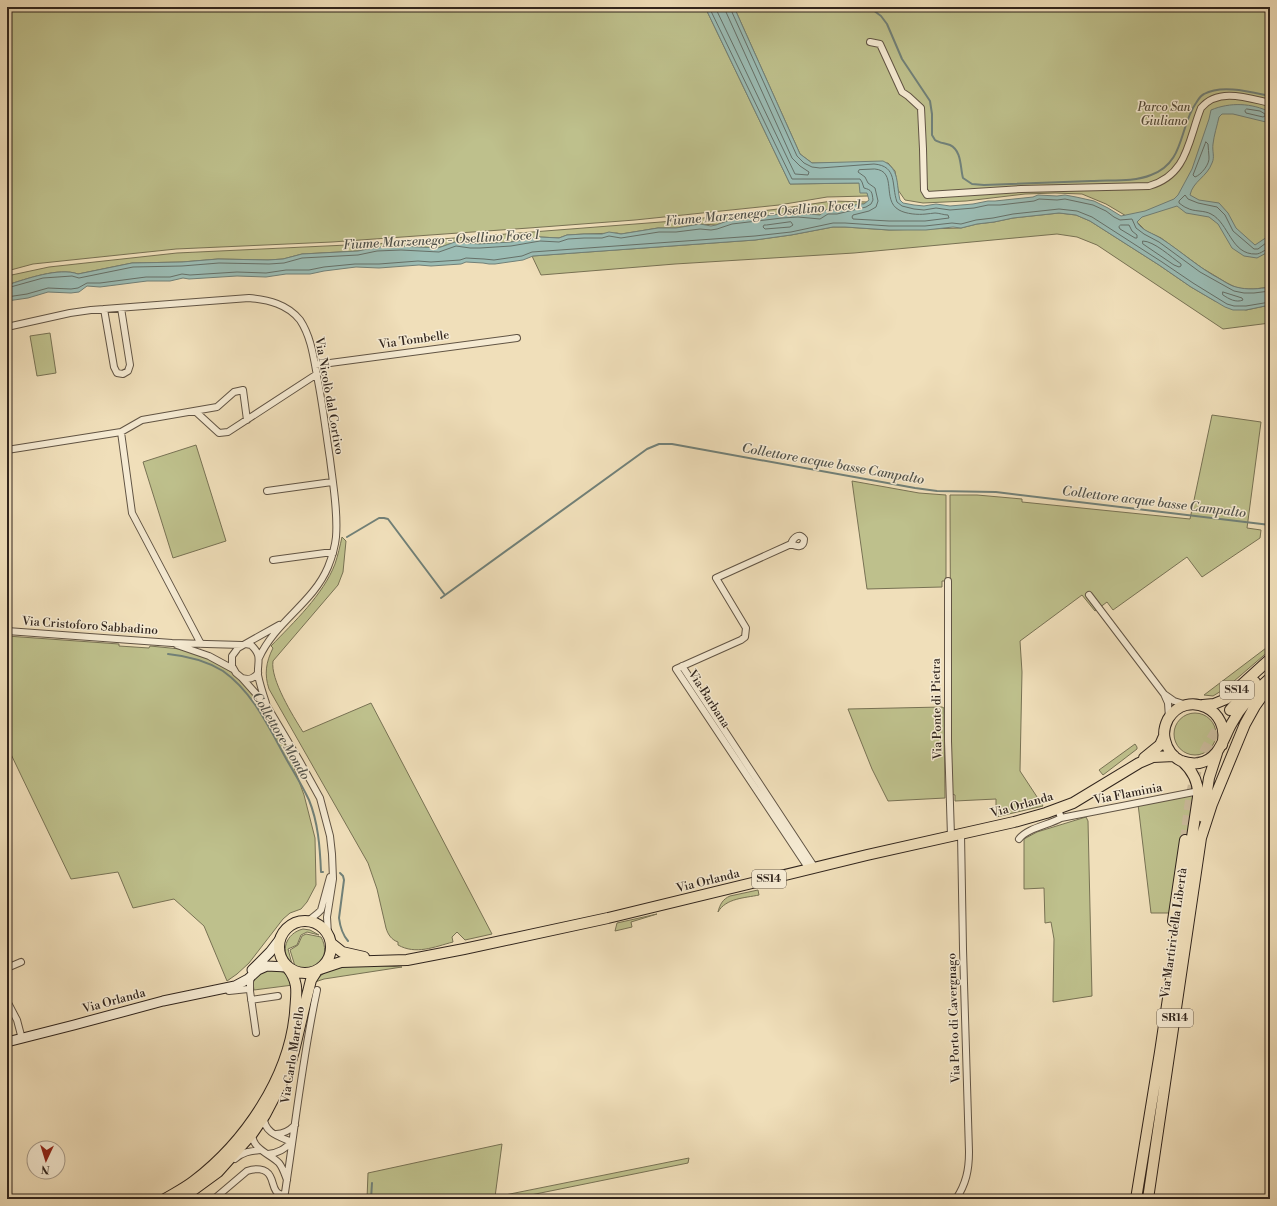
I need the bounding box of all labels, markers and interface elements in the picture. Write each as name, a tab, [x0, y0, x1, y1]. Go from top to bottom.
park label: Parco San Giuliano	[1137, 100, 1191, 129]
water label: Fiume Marzenego - Osellino Foce 1	[665, 196, 862, 230]
water label: Fiume Marzenego - Osellino Foce 1	[343, 227, 540, 253]
street label: Via Tombelle	[377, 328, 450, 353]
street label: Via Nicolò dal Cortivo	[311, 335, 347, 456]
water label: Collettore acque basse Campalto	[740, 440, 926, 488]
water label: Collettore acque basse Campalto	[1061, 483, 1247, 521]
street label: Via Cristoforo Sabbadino	[20, 614, 159, 638]
street label: Via Ponte di Pietra	[929, 657, 945, 761]
street label: Via Barbana	[684, 666, 734, 732]
road number: SS14	[1220, 681, 1254, 699]
water label: Collettore Mondo	[249, 689, 313, 783]
street label: Via Flaminia	[1091, 780, 1164, 808]
street label: Via Orlanda	[988, 789, 1056, 821]
street label: Via Orlanda	[674, 866, 742, 896]
street label: Via Martiri della Libertà	[1157, 866, 1191, 1000]
road number: SS14	[752, 870, 786, 888]
street label: Via Porto di Cavergnago	[944, 952, 964, 1084]
street label: Via Orlanda	[80, 985, 148, 1017]
street label: Via Carlo Martello	[278, 1005, 308, 1106]
road number: SR14	[1157, 1009, 1193, 1027]
north arrow	[26, 1140, 66, 1180]
text: N	[40, 1162, 50, 1176]

